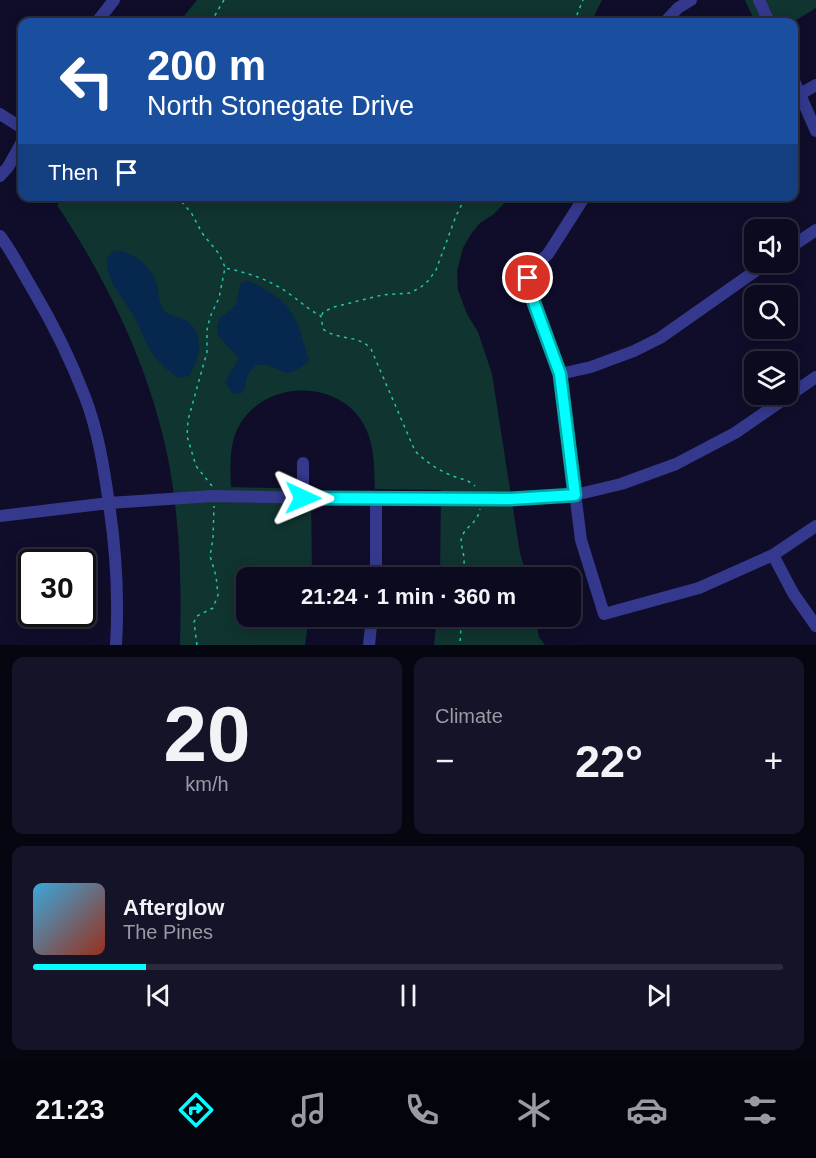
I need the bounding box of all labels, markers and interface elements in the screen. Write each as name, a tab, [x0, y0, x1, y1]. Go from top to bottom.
icon: left	[48, 42, 126, 120]
text: 200 m	[147, 42, 266, 89]
text: North Stonegate Drive	[147, 91, 414, 121]
icon: arrive	[110, 156, 143, 189]
text: Then	[48, 160, 98, 185]
map controls	[744, 219, 798, 405]
button: sound	[744, 219, 798, 273]
pin	[502, 252, 553, 303]
icon: arrive	[511, 261, 544, 294]
button: search	[744, 285, 798, 339]
button: layers	[744, 351, 798, 405]
position arrow	[271, 466, 335, 530]
speed limit sign: 30	[18, 549, 96, 627]
text: 21:24 · 1 min · 360 m	[301, 584, 516, 609]
text: 20	[164, 690, 250, 778]
text: Climate	[435, 705, 503, 727]
text: 22°	[575, 736, 643, 787]
text: −	[435, 742, 454, 779]
text: +	[764, 742, 783, 779]
text: km/h	[185, 773, 229, 795]
text: Afterglow	[123, 895, 224, 920]
text: The Pines	[123, 921, 213, 943]
icon: previous	[142, 979, 175, 1012]
icon: pause	[392, 979, 425, 1012]
icon: next	[642, 979, 675, 1012]
icon: directions	[175, 1089, 217, 1131]
icon: music	[288, 1089, 330, 1131]
icon: phone	[401, 1089, 443, 1131]
icon: climate	[513, 1089, 555, 1131]
icon: car	[626, 1089, 668, 1131]
icon: filters	[739, 1089, 781, 1131]
text: 21:23	[35, 1095, 104, 1125]

